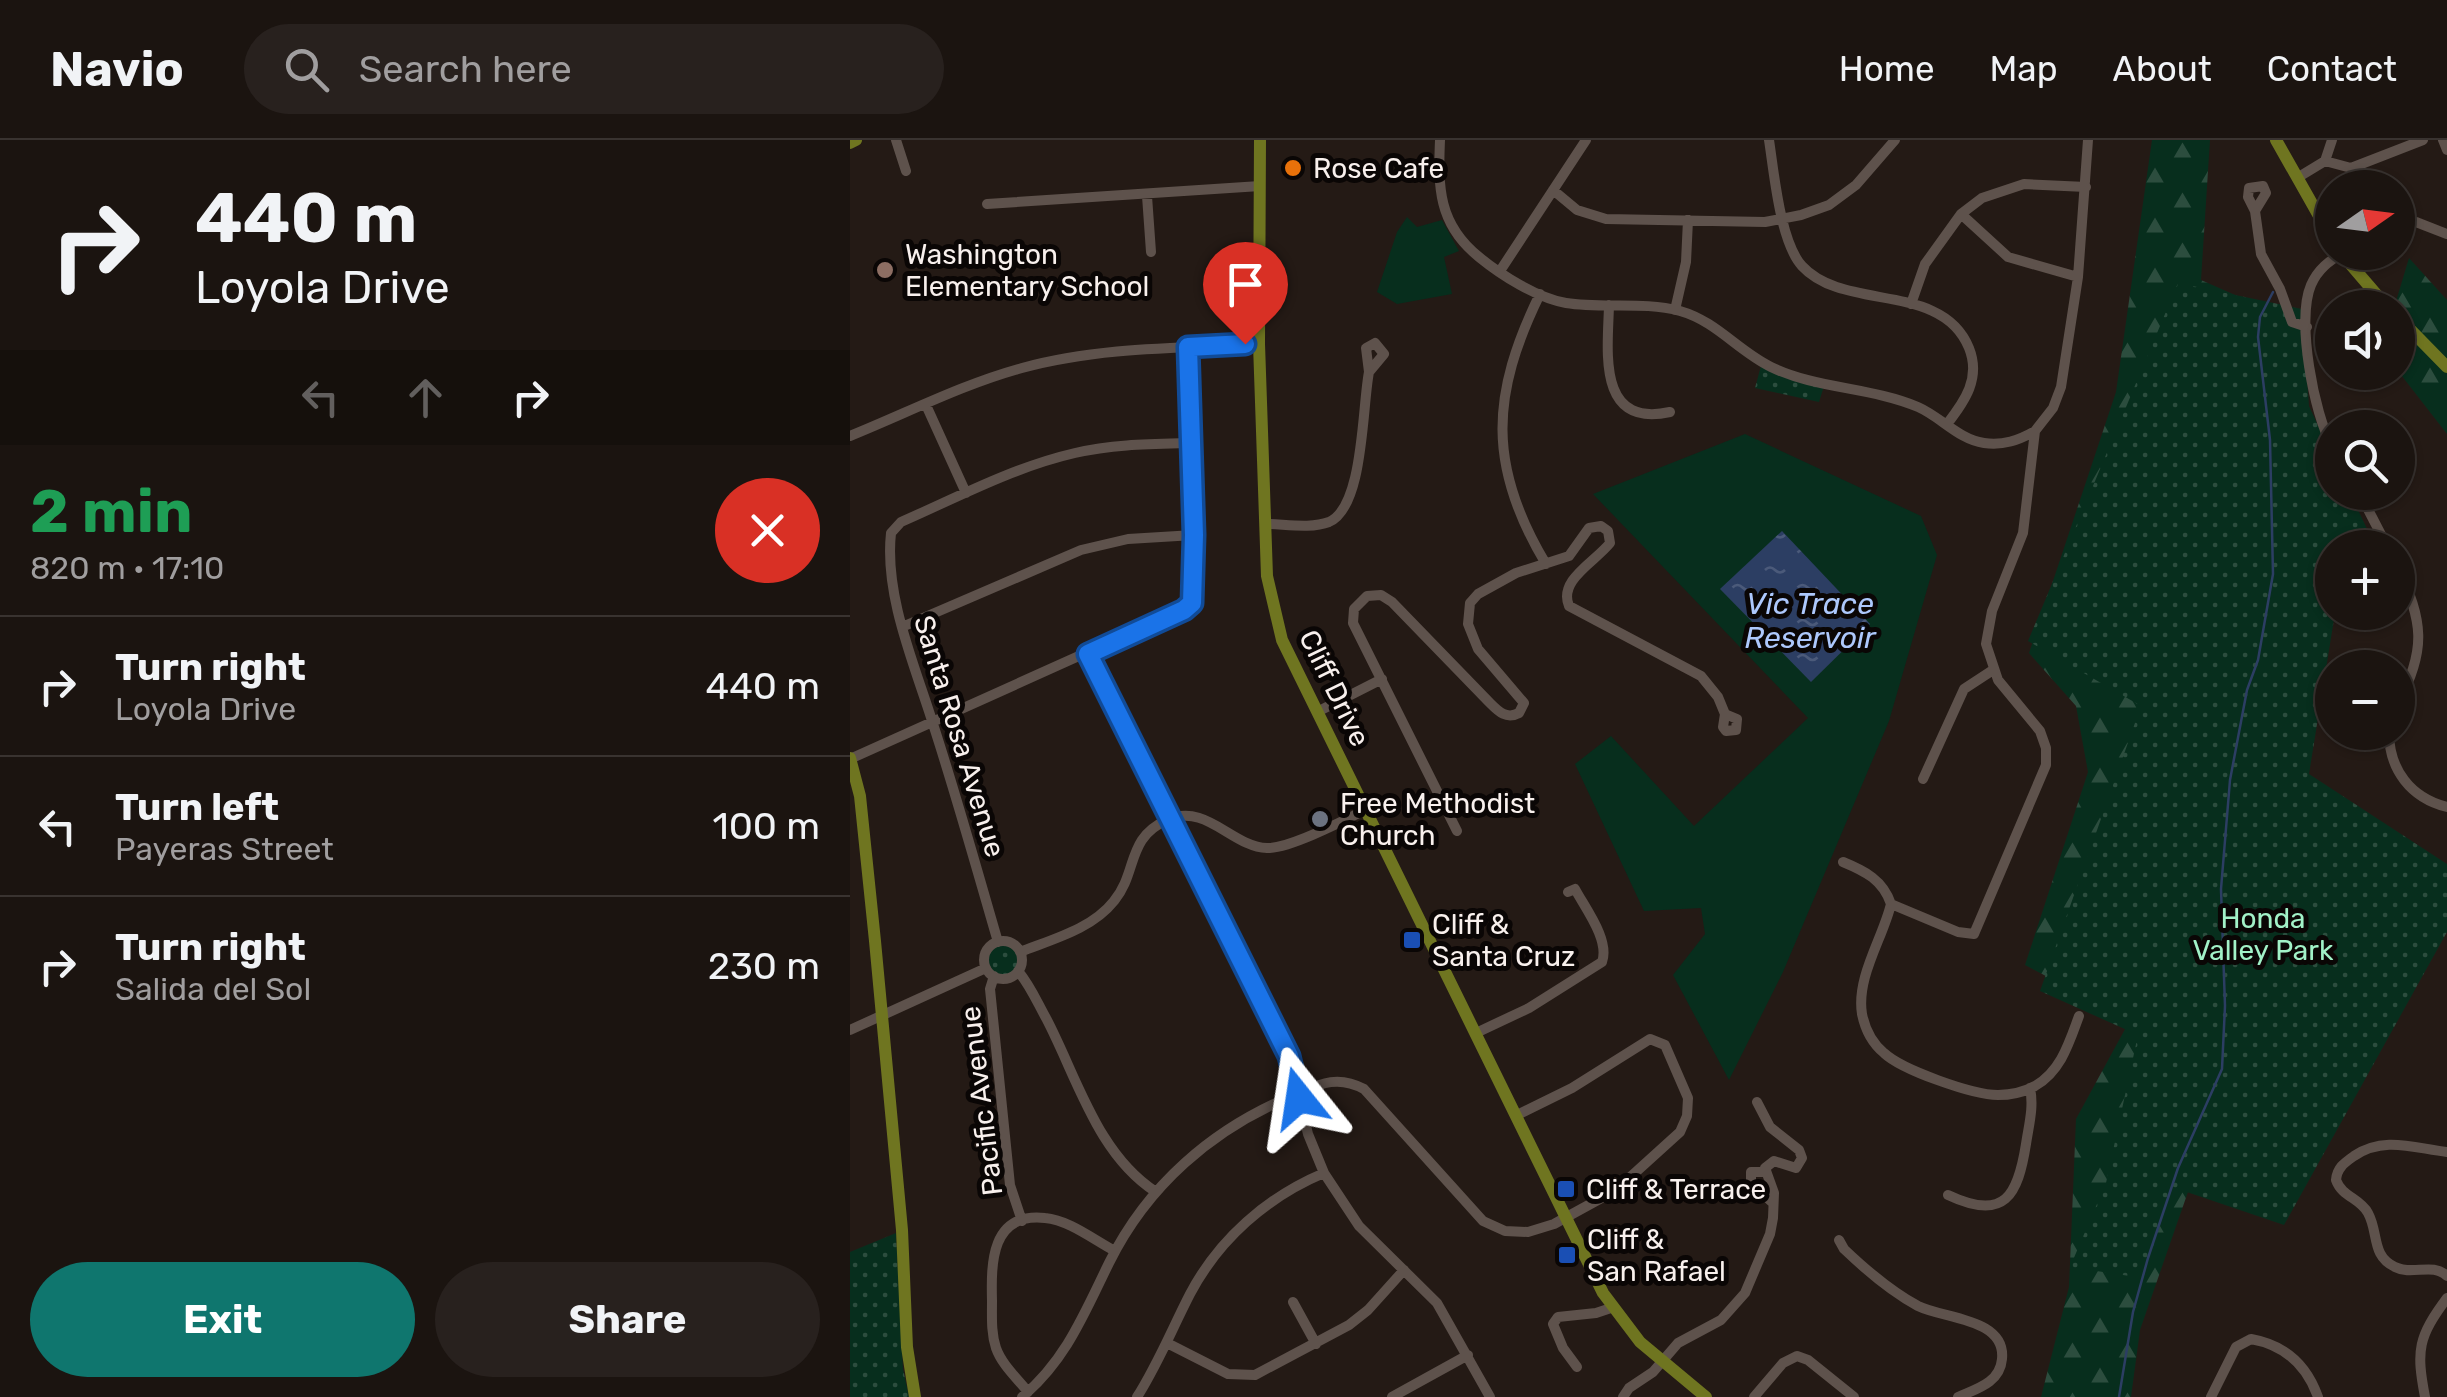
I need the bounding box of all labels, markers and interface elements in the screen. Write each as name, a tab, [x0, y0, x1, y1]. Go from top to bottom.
search box	[244, 24, 944, 114]
text: Navio	[50, 41, 184, 98]
icon: search	[279, 42, 334, 97]
text: Search here	[359, 46, 572, 92]
text: Home	[1839, 48, 1935, 90]
text: Map	[1990, 48, 2058, 90]
text: About	[2113, 48, 2212, 90]
text: Contact	[2267, 48, 2397, 90]
place label: Rose Cafe	[1313, 152, 1444, 185]
marker: Rose Cafe	[1282, 157, 1304, 179]
north arrow	[2315, 170, 2415, 270]
map controls	[2315, 170, 2415, 750]
text: 440 m	[195, 177, 417, 260]
icon: right	[30, 180, 160, 310]
place label: Washington Elementary School	[905, 238, 1149, 303]
pin	[1203, 242, 1288, 345]
icon: arrive	[1218, 257, 1273, 312]
marker: Washington Elementary School	[874, 259, 896, 281]
text: Loyola Drive	[195, 261, 450, 314]
button: sound	[2315, 290, 2415, 390]
icon: left	[293, 370, 348, 425]
icon: ahead	[398, 370, 453, 425]
icon: right	[503, 370, 558, 425]
button: search	[2315, 410, 2415, 510]
text: 2 min	[30, 476, 192, 547]
button: close	[715, 478, 820, 583]
button: +	[2315, 530, 2415, 630]
text: 820 m · 17:10	[30, 549, 224, 587]
water label: Vic Trace Reservoir	[1744, 586, 1877, 656]
street label: Santa Rosa Avenue	[907, 611, 1012, 861]
street label: Cliff Drive	[1292, 625, 1377, 752]
text: Turn right	[115, 644, 306, 690]
button: −	[2315, 650, 2415, 750]
icon: right	[30, 659, 85, 714]
text: 440 m	[706, 663, 820, 709]
text: Loyola Drive	[115, 690, 296, 728]
text: Turn left	[115, 784, 279, 830]
place label: Free Methodist Church	[1340, 787, 1535, 852]
icon: left	[30, 799, 85, 854]
text: 100 m	[712, 803, 820, 849]
marker: Free Methodist Church	[1309, 808, 1331, 830]
text: Payeras Street	[115, 830, 334, 868]
park label: Honda Valley Park	[2193, 902, 2334, 967]
place label: Cliff & Santa Cruz	[1432, 908, 1575, 973]
text: Turn right	[115, 924, 306, 970]
marker: Cliff & Santa Cruz	[1401, 929, 1423, 951]
icon: right	[30, 939, 85, 994]
text: 230 m	[708, 943, 820, 989]
text: Salida del Sol	[115, 970, 311, 1008]
street label: Pacific Avenue	[954, 1004, 1009, 1197]
position arrow	[1247, 1046, 1351, 1150]
place label: Cliff & Terrace	[1586, 1173, 1766, 1206]
marker: Cliff & Terrace	[1555, 1178, 1577, 1200]
place label: Cliff & San Rafael	[1587, 1223, 1726, 1288]
marker: Cliff & San Rafael	[1556, 1244, 1578, 1266]
button: Exit	[30, 1262, 415, 1377]
button: Share	[435, 1262, 820, 1377]

